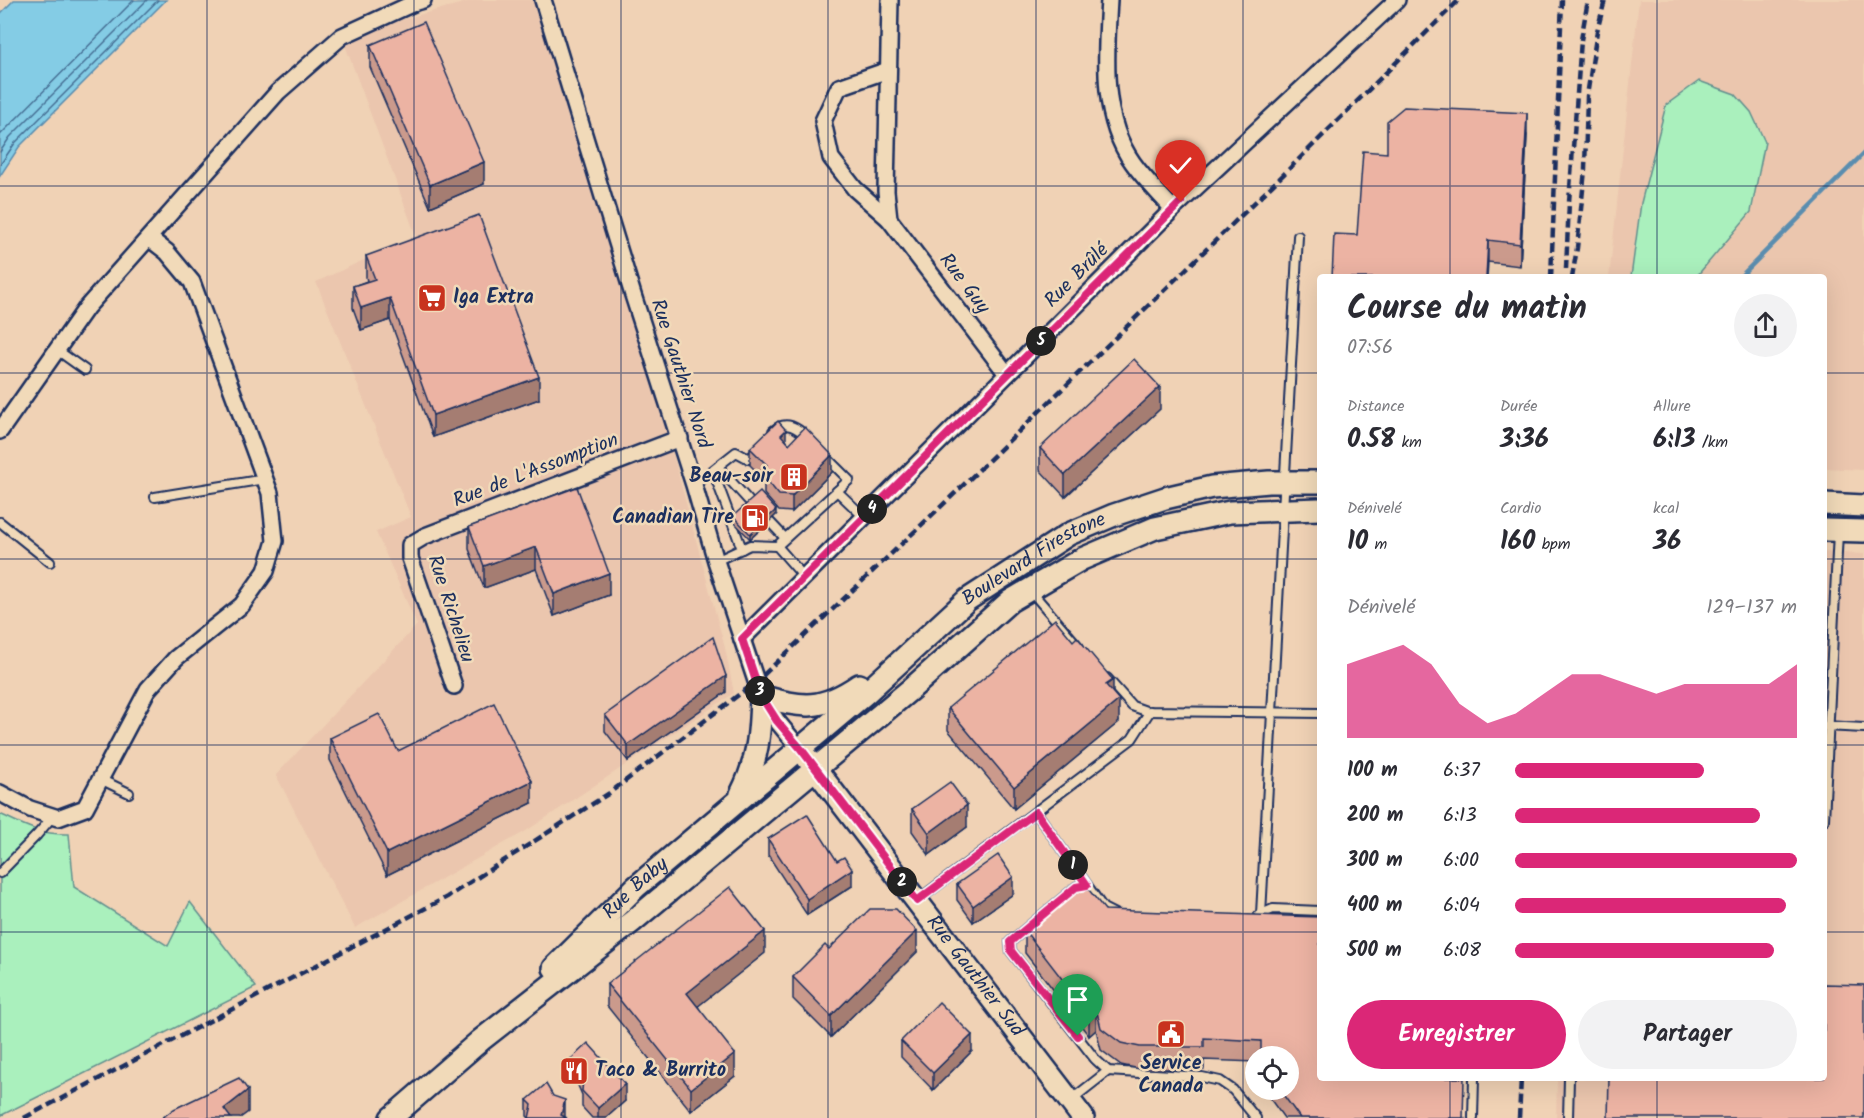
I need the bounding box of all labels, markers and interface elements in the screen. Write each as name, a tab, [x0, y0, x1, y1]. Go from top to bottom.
pin	[1155, 140, 1206, 202]
icon: check	[1164, 149, 1197, 182]
street label: Rue Brûlé	[1037, 235, 1118, 316]
street label: Rue Guy	[930, 247, 998, 322]
supermarket icon: Iga Extra	[416, 282, 448, 314]
place label: Iga Extra	[453, 282, 534, 314]
text: Course du matin	[1347, 283, 1587, 336]
button: share	[1734, 294, 1797, 357]
street label: Rue Gauthier Nord	[641, 295, 720, 454]
pin: 5	[1026, 326, 1056, 356]
text: 5	[1037, 328, 1045, 353]
text: 07:56	[1347, 332, 1393, 364]
text: Distance	[1347, 394, 1405, 419]
text: Durée	[1500, 394, 1538, 419]
text: Allure	[1653, 394, 1691, 419]
text: 0.58	[1347, 419, 1395, 461]
text: 3:36	[1500, 419, 1549, 461]
text: 6:13	[1653, 419, 1696, 461]
street label: Rue de L'Assomption	[449, 425, 623, 517]
text: km	[1395, 430, 1422, 455]
text: /km	[1696, 430, 1728, 455]
place label: Beau-soir	[689, 461, 774, 493]
building icon: Beau-soir	[778, 461, 810, 493]
pin: 4	[857, 494, 887, 524]
text: 4	[868, 496, 876, 521]
text: Dénivelé	[1347, 496, 1402, 521]
text: Cardio	[1500, 496, 1541, 521]
text: kcal	[1653, 496, 1679, 521]
place label: Canadian Tire	[612, 502, 734, 534]
fuel station icon: Canadian Tire	[739, 502, 771, 534]
street label: Boulevard Firestone	[956, 504, 1111, 615]
text: 10	[1347, 521, 1368, 563]
text: 160	[1500, 521, 1535, 563]
text: 36	[1653, 521, 1681, 563]
text: m	[1368, 532, 1387, 557]
text: bpm	[1535, 532, 1571, 557]
street label: Rue Richelieu	[418, 551, 483, 667]
text: Dénivelé	[1347, 592, 1415, 624]
text: 129–137 m	[1706, 592, 1797, 624]
pin: 3	[745, 676, 775, 706]
text: 3	[756, 678, 764, 703]
text: 100 m	[1347, 755, 1398, 787]
text: 6:37	[1443, 755, 1480, 787]
text: 200 m	[1347, 800, 1403, 832]
text: 6:13	[1443, 800, 1477, 832]
text: 300 m	[1347, 845, 1403, 877]
text: 6:00	[1443, 845, 1479, 877]
street label: Rue Baby	[595, 849, 677, 928]
pin: 1	[1058, 850, 1088, 880]
text: 1	[1071, 852, 1075, 877]
pin: 2	[887, 867, 917, 897]
text: 2	[897, 869, 907, 894]
text: 400 m	[1347, 890, 1403, 922]
text: 6:04	[1443, 890, 1480, 922]
street label: Rue Gauthier Sud	[917, 909, 1033, 1045]
text: 500 m	[1347, 935, 1402, 967]
text: 6:08	[1443, 935, 1481, 967]
pin	[1052, 974, 1103, 1036]
icon: arrive	[1061, 983, 1094, 1016]
button: Enregistrer	[1347, 1000, 1566, 1069]
button: Partager	[1578, 1000, 1797, 1069]
public building icon: Service Canada	[1155, 1018, 1187, 1050]
map controls	[1245, 1046, 1299, 1100]
button: locate	[1245, 1046, 1299, 1100]
place label: Service Canada	[1139, 1048, 1203, 1103]
restaurant icon: Taco & Burrito	[558, 1055, 590, 1087]
place label: Taco & Burrito	[595, 1055, 726, 1087]

